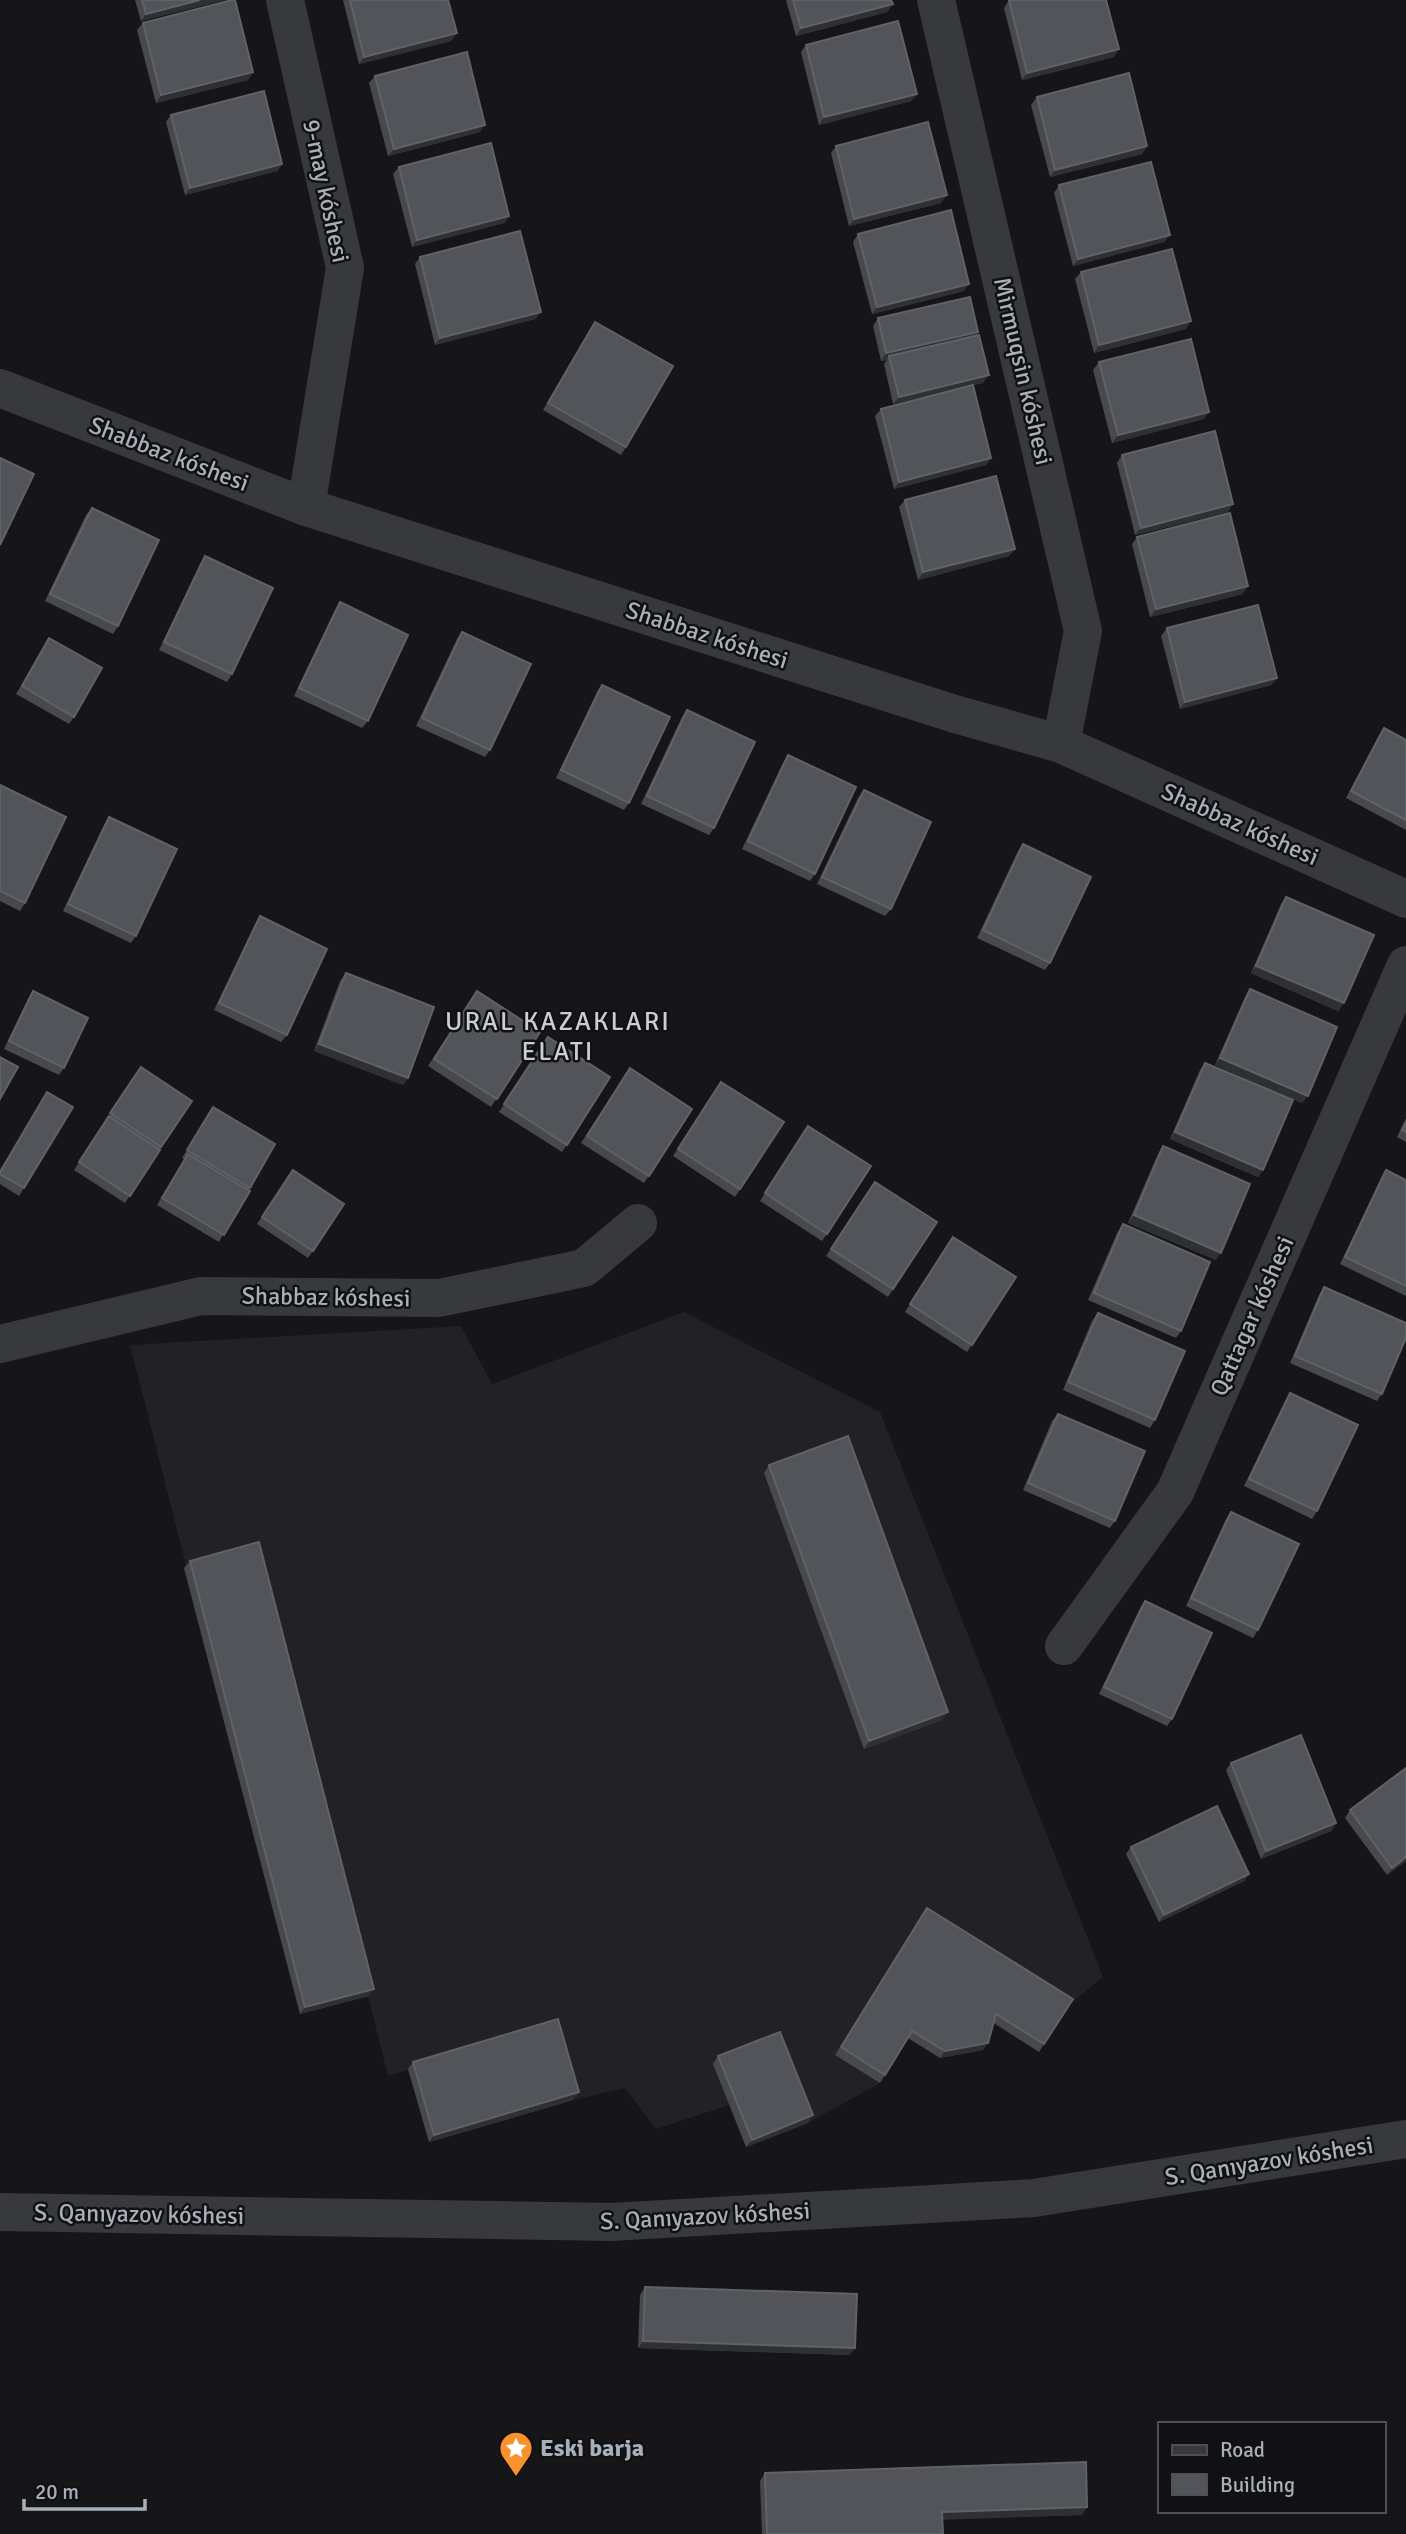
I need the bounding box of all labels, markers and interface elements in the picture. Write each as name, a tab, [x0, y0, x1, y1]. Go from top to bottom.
street label: 9-may kóshesi	[296, 117, 356, 265]
street label: Mirmuqsin kóshesi	[987, 274, 1059, 468]
street label: Shabbaz kóshesi	[85, 410, 253, 498]
street label: Shabbaz kóshesi	[622, 595, 792, 675]
street label: Shabbaz kóshesi	[1157, 776, 1323, 872]
district label: URAL KAZAKLARI ELATI	[445, 1006, 671, 1068]
street label: Qattagar kóshesi	[1203, 1231, 1301, 1401]
street label: Shabbaz kóshesi	[241, 1281, 411, 1313]
street label: S. Qanıyazov kóshesi	[1163, 2130, 1375, 2192]
street label: S. Qanıyazov kóshesi	[599, 2196, 811, 2236]
street label: S. Qanıyazov kóshesi	[34, 2197, 244, 2231]
legend	[1158, 2422, 1385, 2513]
place icon: Eski barja	[497, 2429, 535, 2478]
place label: Eski barja	[540, 2433, 644, 2463]
text: Road	[1220, 2437, 1265, 2463]
scale bar	[24, 2468, 145, 2512]
text: Building	[1220, 2472, 1295, 2498]
text: 20 m	[35, 2479, 79, 2505]

